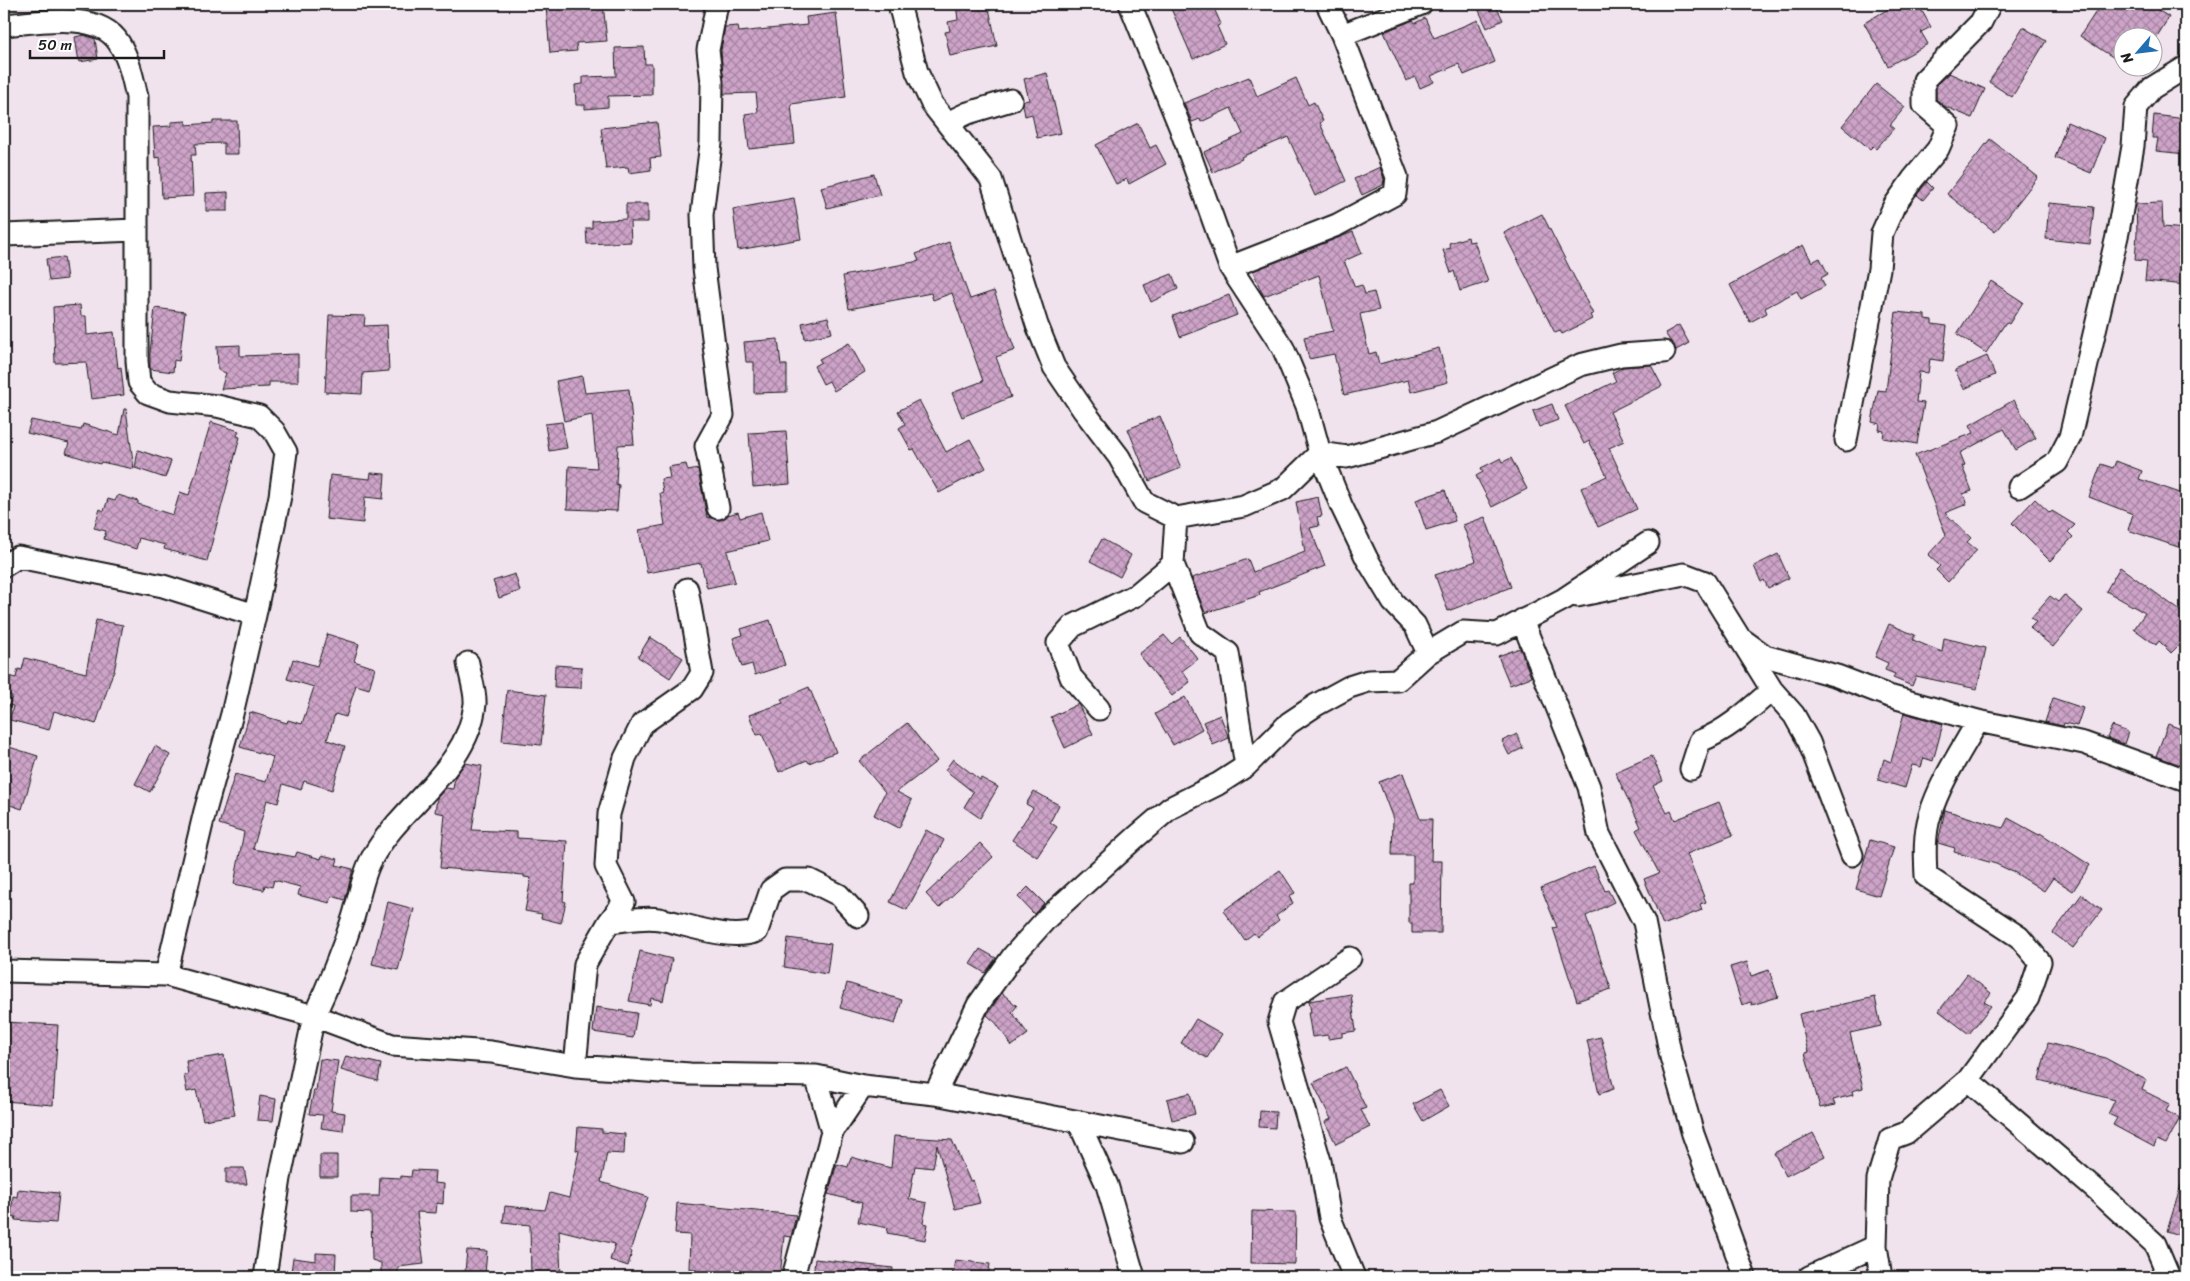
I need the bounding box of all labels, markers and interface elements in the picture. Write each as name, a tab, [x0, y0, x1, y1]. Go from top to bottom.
scale bar	[30, 28, 164, 60]
north arrow	[2112, 28, 2162, 78]
text: 50 m	[38, 32, 73, 58]
text: N	[2114, 47, 2141, 69]

